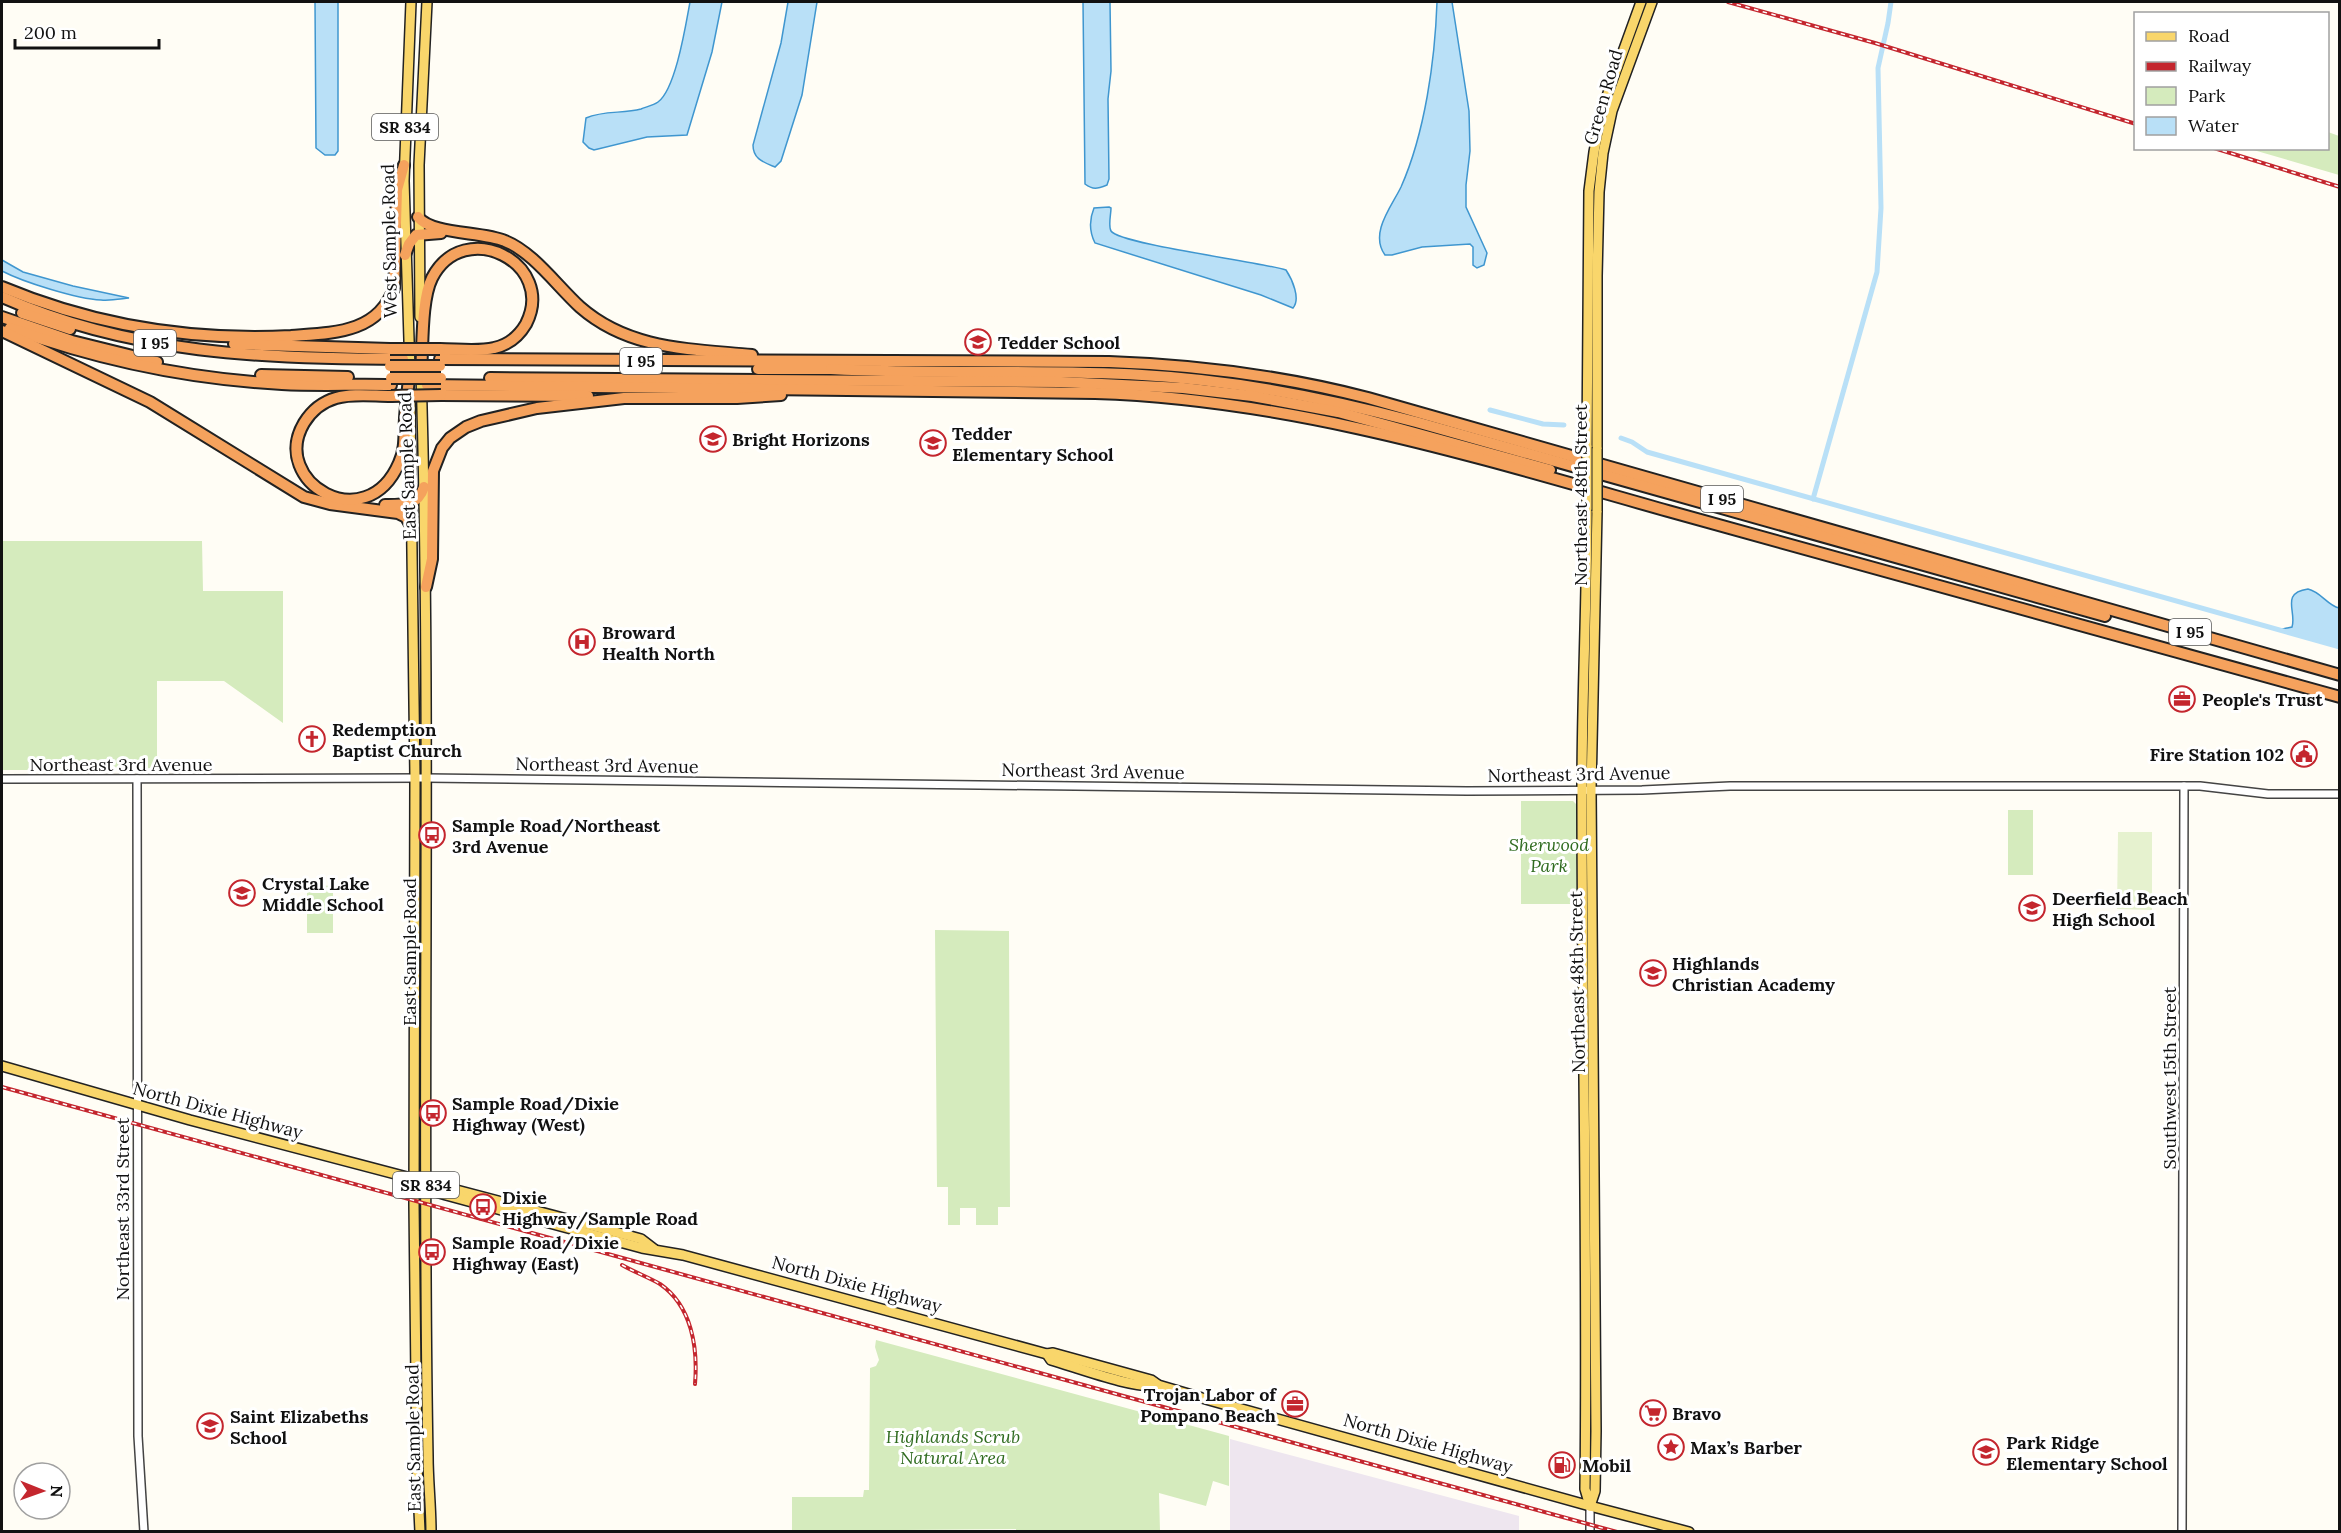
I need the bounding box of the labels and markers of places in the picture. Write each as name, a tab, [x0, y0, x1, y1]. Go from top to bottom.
school or university icon: Tedder School	[963, 327, 993, 357]
place label: Tedder School	[998, 331, 1121, 354]
place label: Tedder Elementary School	[952, 422, 1114, 466]
school or university icon: Bright Horizons	[698, 424, 728, 454]
place label: Bright Horizons	[732, 428, 870, 451]
school or university icon: Tedder Elementary School	[918, 428, 948, 458]
place label: Broward Health North	[602, 621, 715, 665]
hospital icon: Broward Health North	[567, 627, 597, 657]
office icon: People's Trust	[2167, 684, 2197, 714]
place label: People's Trust	[2202, 688, 2324, 711]
place label: Redemption Baptist Church	[332, 718, 462, 762]
church icon: Redemption Baptist Church	[297, 724, 327, 754]
public building icon: Fire Station 102	[2289, 739, 2319, 769]
place label: Fire Station 102	[2150, 743, 2284, 766]
place label: Sample Road/Northeast 3rd Avenue	[452, 814, 661, 858]
bus stop icon: Sample Road/Northeast 3rd Avenue	[417, 820, 447, 850]
place label: Crystal Lake Middle School	[262, 872, 384, 916]
school or university icon: Crystal Lake Middle School	[227, 878, 257, 908]
place label: Deerfield Beach High School	[2052, 887, 2188, 931]
school or university icon: Deerfield Beach High School	[2017, 893, 2047, 923]
place label: Highlands Christian Academy	[1672, 952, 1835, 996]
school or university icon: Highlands Christian Academy	[1638, 958, 1668, 988]
place label: Sample Road/Dixie Highway (West)	[452, 1092, 619, 1136]
bus stop icon: Sample Road/Dixie Highway (West)	[418, 1098, 448, 1128]
place label: Dixie Highway/Sample Road	[502, 1186, 698, 1230]
bus stop icon: Dixie Highway/Sample Road	[468, 1192, 498, 1222]
place label: Sample Road/Dixie Highway (East)	[452, 1231, 619, 1275]
bus stop icon: Sample Road/Dixie Highway (East)	[417, 1237, 447, 1267]
place label: Trojan Labor of Pompano Beach	[1140, 1383, 1277, 1427]
office icon: Trojan Labor of Pompano Beach	[1280, 1389, 1310, 1419]
supermarket icon: Bravo	[1638, 1398, 1668, 1428]
place label: Bravo	[1672, 1402, 1721, 1425]
place label: Saint Elizabeths School	[230, 1405, 369, 1449]
school or university icon: Saint Elizabeths School	[195, 1411, 225, 1441]
place label: Park Ridge Elementary School	[2006, 1431, 2168, 1475]
place icon: Max’s Barber	[1656, 1432, 1686, 1462]
place label: Max’s Barber	[1690, 1436, 1802, 1459]
school or university icon: Park Ridge Elementary School	[1971, 1437, 2001, 1467]
fuel station icon: Mobil	[1547, 1450, 1577, 1480]
place label: Mobil	[1582, 1454, 1631, 1477]

